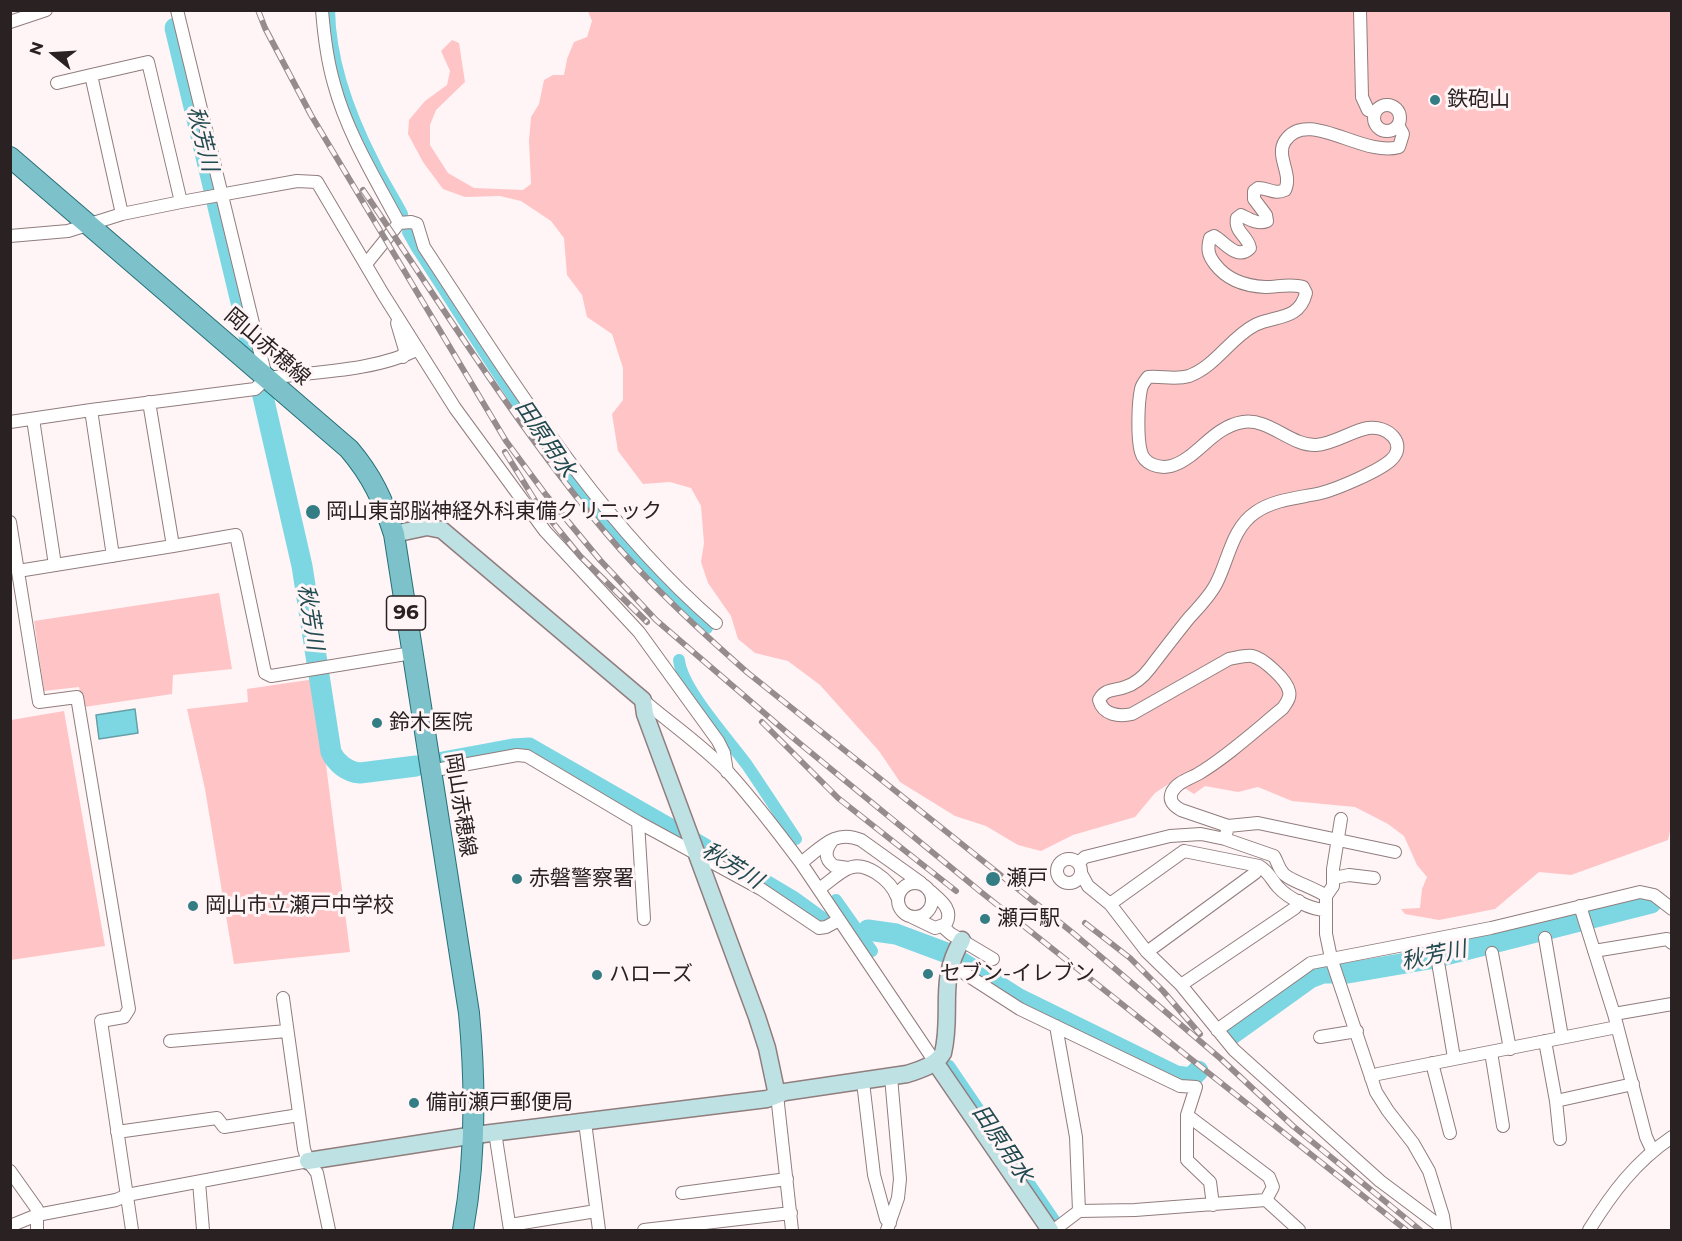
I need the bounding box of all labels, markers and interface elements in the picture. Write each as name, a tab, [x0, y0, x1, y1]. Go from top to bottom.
north arrow	[24, 24, 84, 84]
text: N	[25, 39, 47, 57]
place label: 鉄砲山	[1447, 87, 1510, 113]
marker: 鉄砲山	[1428, 93, 1442, 107]
water label: 秋芳川	[181, 104, 223, 174]
street label: 岡山赤穂線	[219, 303, 315, 391]
water label: 田原用水	[509, 395, 581, 483]
place label: 岡山東部脳神経外科東備クリニック	[326, 499, 662, 525]
marker: 岡山東部脳神経外科東備クリニック	[304, 503, 322, 521]
water label: 秋芳川	[292, 582, 328, 652]
road number: 96	[386, 596, 426, 630]
place label: 鈴木医院	[389, 710, 473, 736]
marker: 鈴木医院	[370, 716, 384, 730]
street label: 岡山赤穂線	[439, 751, 481, 859]
water label: 秋芳川	[697, 837, 767, 895]
place label: 赤磐警察署	[529, 866, 634, 892]
place label: 瀬戸	[1006, 866, 1048, 892]
marker: 瀬戸	[984, 870, 1002, 888]
marker: 赤磐警察署	[510, 872, 524, 886]
place label: 岡山市立瀬戸中学校	[205, 893, 394, 919]
marker: 岡山市立瀬戸中学校	[186, 899, 200, 913]
place label: 瀬戸駅	[997, 906, 1060, 932]
marker: 瀬戸駅	[978, 912, 992, 926]
water label: 秋芳川	[1399, 936, 1469, 976]
place label: セブン-イレブン	[940, 961, 1095, 987]
place label: ハローズ	[609, 962, 693, 988]
marker: セブン-イレブン	[921, 967, 935, 981]
marker: ハローズ	[590, 968, 604, 982]
place label: 備前瀬戸郵便局	[426, 1090, 573, 1116]
marker: 備前瀬戸郵便局	[407, 1096, 421, 1110]
water label: 田原用水	[966, 1100, 1038, 1188]

